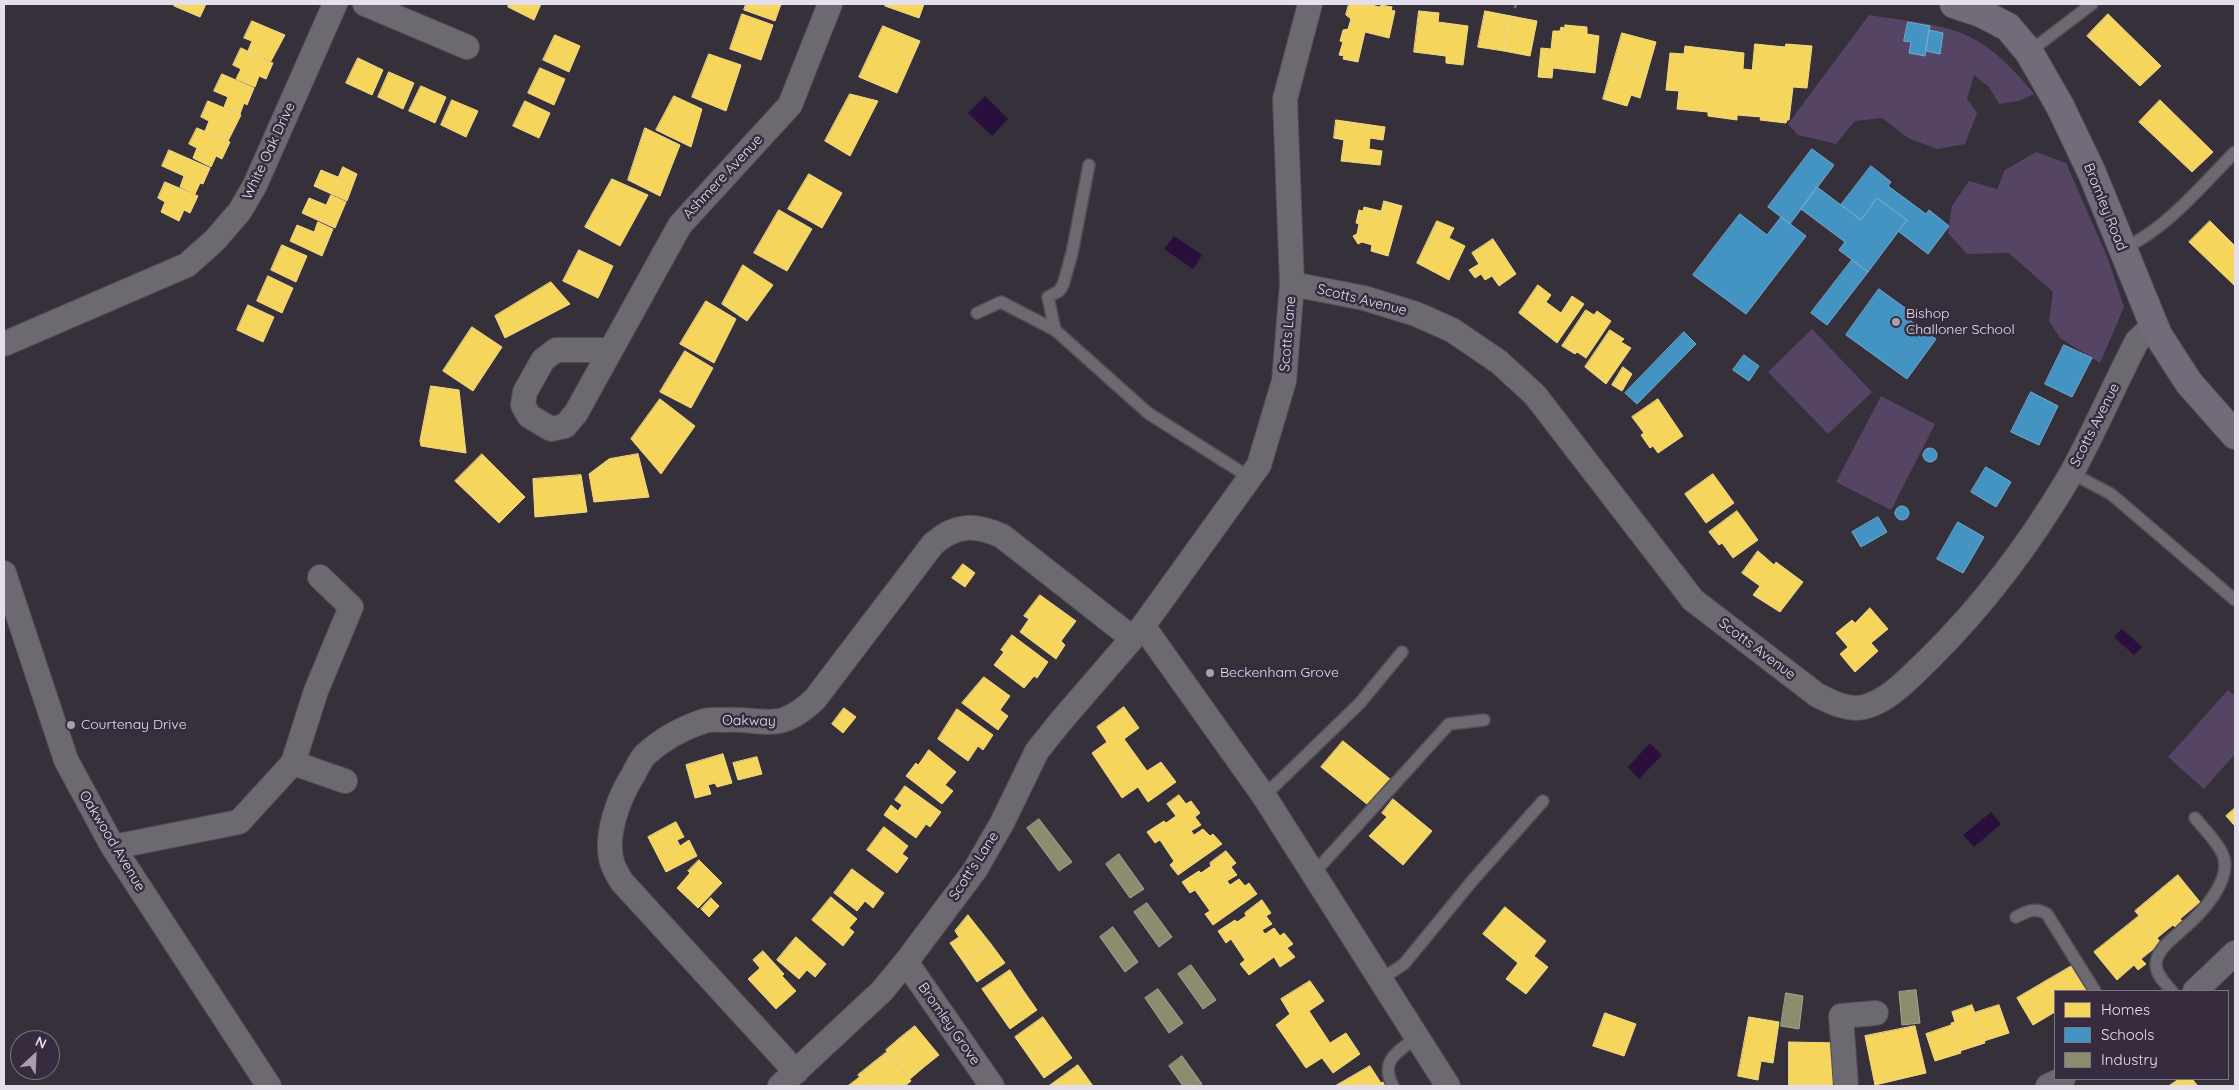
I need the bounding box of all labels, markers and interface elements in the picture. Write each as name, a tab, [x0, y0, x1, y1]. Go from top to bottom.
street label: White Oak Drive	[239, 100, 299, 202]
street label: Ashmere Avenue	[680, 131, 766, 223]
street label: Bromley Road	[2080, 161, 2130, 253]
street label: Scotts Avenue	[1316, 281, 1408, 319]
street label: Scotts Lane	[1276, 296, 1300, 372]
place label: Bishop Challoner School	[1906, 306, 2015, 338]
marker: Bishop Challoner School	[1890, 316, 1902, 328]
street label: Scotts Avenue	[2067, 380, 2123, 470]
street label: Scotts Avenue	[1715, 615, 1799, 683]
place label: Beckenham Grove	[1220, 665, 1339, 681]
marker: Beckenham Grove	[1204, 667, 1216, 679]
street label: Oakway	[722, 712, 776, 730]
place label: Courtenay Drive	[81, 717, 187, 733]
marker: Courtenay Drive	[65, 719, 77, 731]
street label: Oakwood Avenue	[75, 788, 149, 894]
street label: Scott's Lane	[946, 829, 1002, 903]
street label: Bromley Grove	[914, 980, 984, 1068]
legend	[2054, 990, 2229, 1080]
text: Homes	[2101, 1000, 2150, 1019]
text: Schools	[2101, 1025, 2154, 1044]
north arrow	[10, 1030, 60, 1080]
text: N	[32, 1032, 49, 1053]
text: Industry	[2101, 1050, 2158, 1069]

